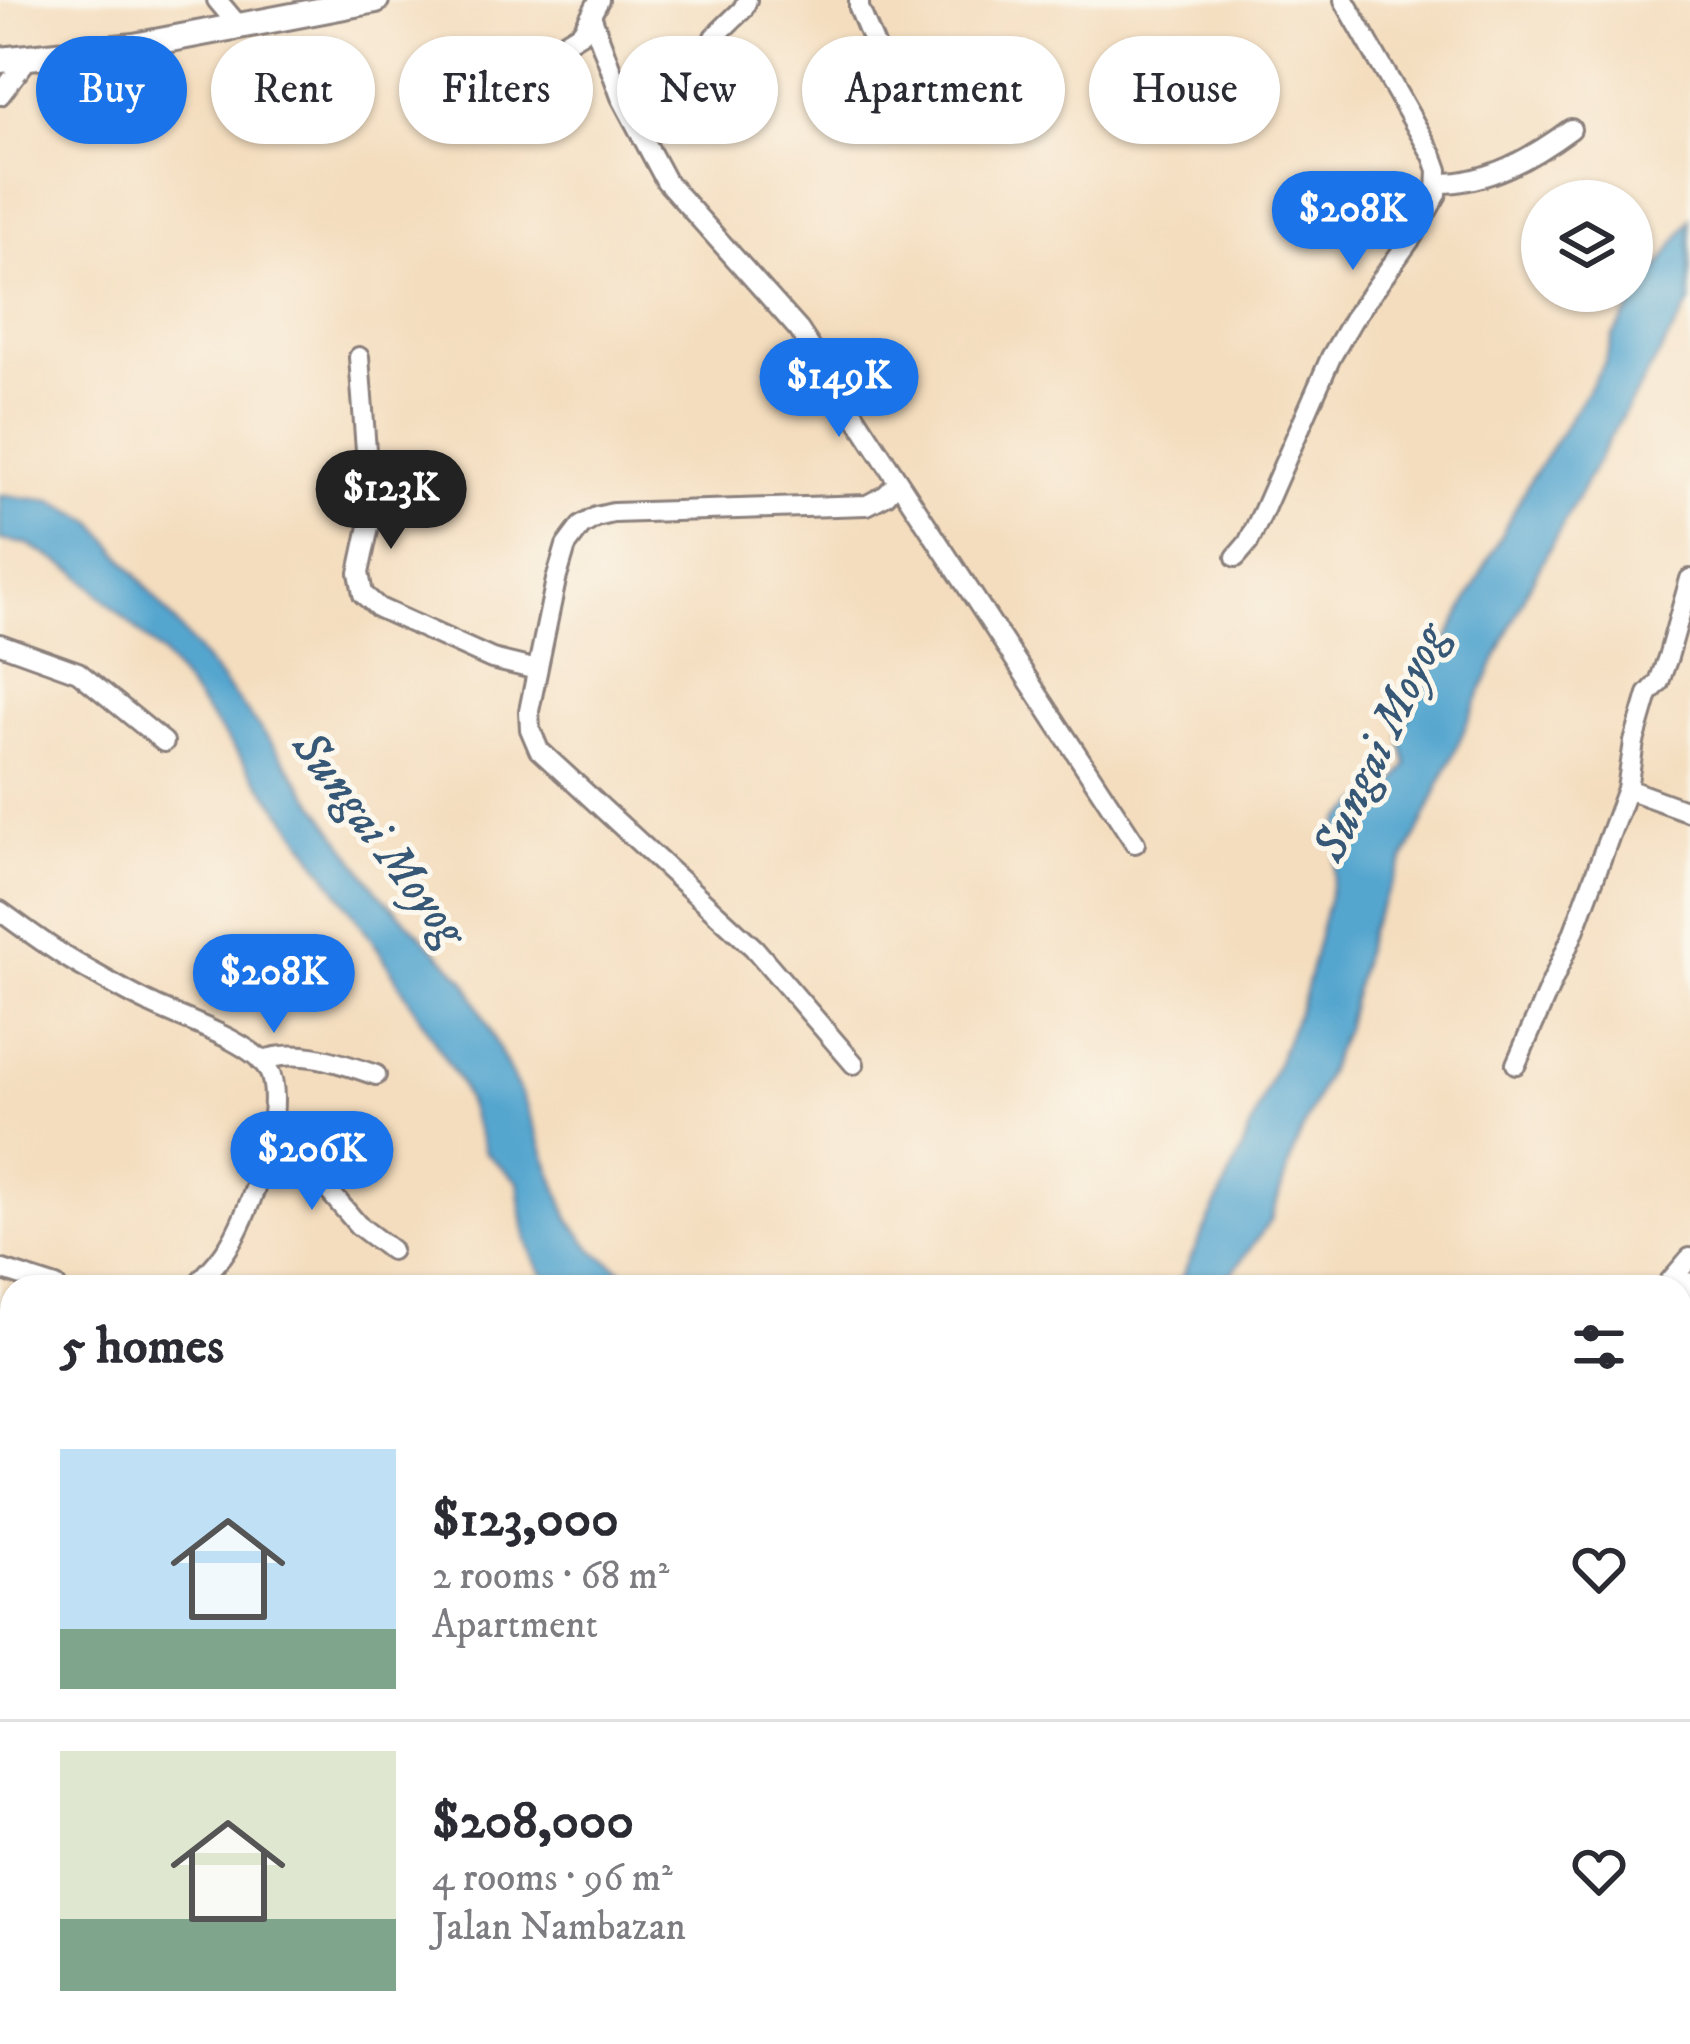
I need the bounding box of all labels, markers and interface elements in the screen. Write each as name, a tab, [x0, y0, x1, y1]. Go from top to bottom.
chip: Buy	[36, 36, 187, 144]
chip: Rent	[211, 36, 375, 144]
chip: Filters	[399, 36, 593, 144]
chip: New	[617, 36, 778, 144]
chip: Apartment	[802, 36, 1065, 144]
chip: House	[1089, 36, 1280, 144]
pin: $208K	[1269, 171, 1437, 273]
map controls	[1521, 180, 1653, 312]
button: layers	[1521, 180, 1653, 312]
text: $208K	[1299, 185, 1407, 234]
pin: $149K	[755, 338, 923, 440]
text: $149K	[787, 352, 891, 401]
pin: $123K	[307, 450, 475, 552]
text: $123K	[343, 464, 439, 513]
water label: Sungai Moyog	[1299, 612, 1463, 872]
water label: Sungai Moyog	[277, 718, 481, 961]
pin: $208K	[190, 934, 358, 1036]
text: $208K	[220, 948, 328, 997]
pin: $206K	[228, 1111, 396, 1213]
text: $206K	[257, 1125, 367, 1174]
icon: filters	[1566, 1314, 1632, 1380]
text: 5 homes	[60, 1315, 224, 1379]
text: $123,000	[432, 1488, 619, 1552]
icon: home	[156, 1497, 300, 1641]
icon: heart	[1566, 1536, 1632, 1602]
text: 2 rooms · 68 m²	[432, 1552, 669, 1601]
text: Apartment	[432, 1601, 598, 1650]
text: $208,000	[432, 1790, 634, 1854]
icon: home	[156, 1799, 300, 1943]
icon: heart	[1566, 1838, 1632, 1904]
text: 4 rooms · 96 m²	[432, 1854, 673, 1903]
text: Jalan Nambazan	[432, 1903, 686, 1952]

